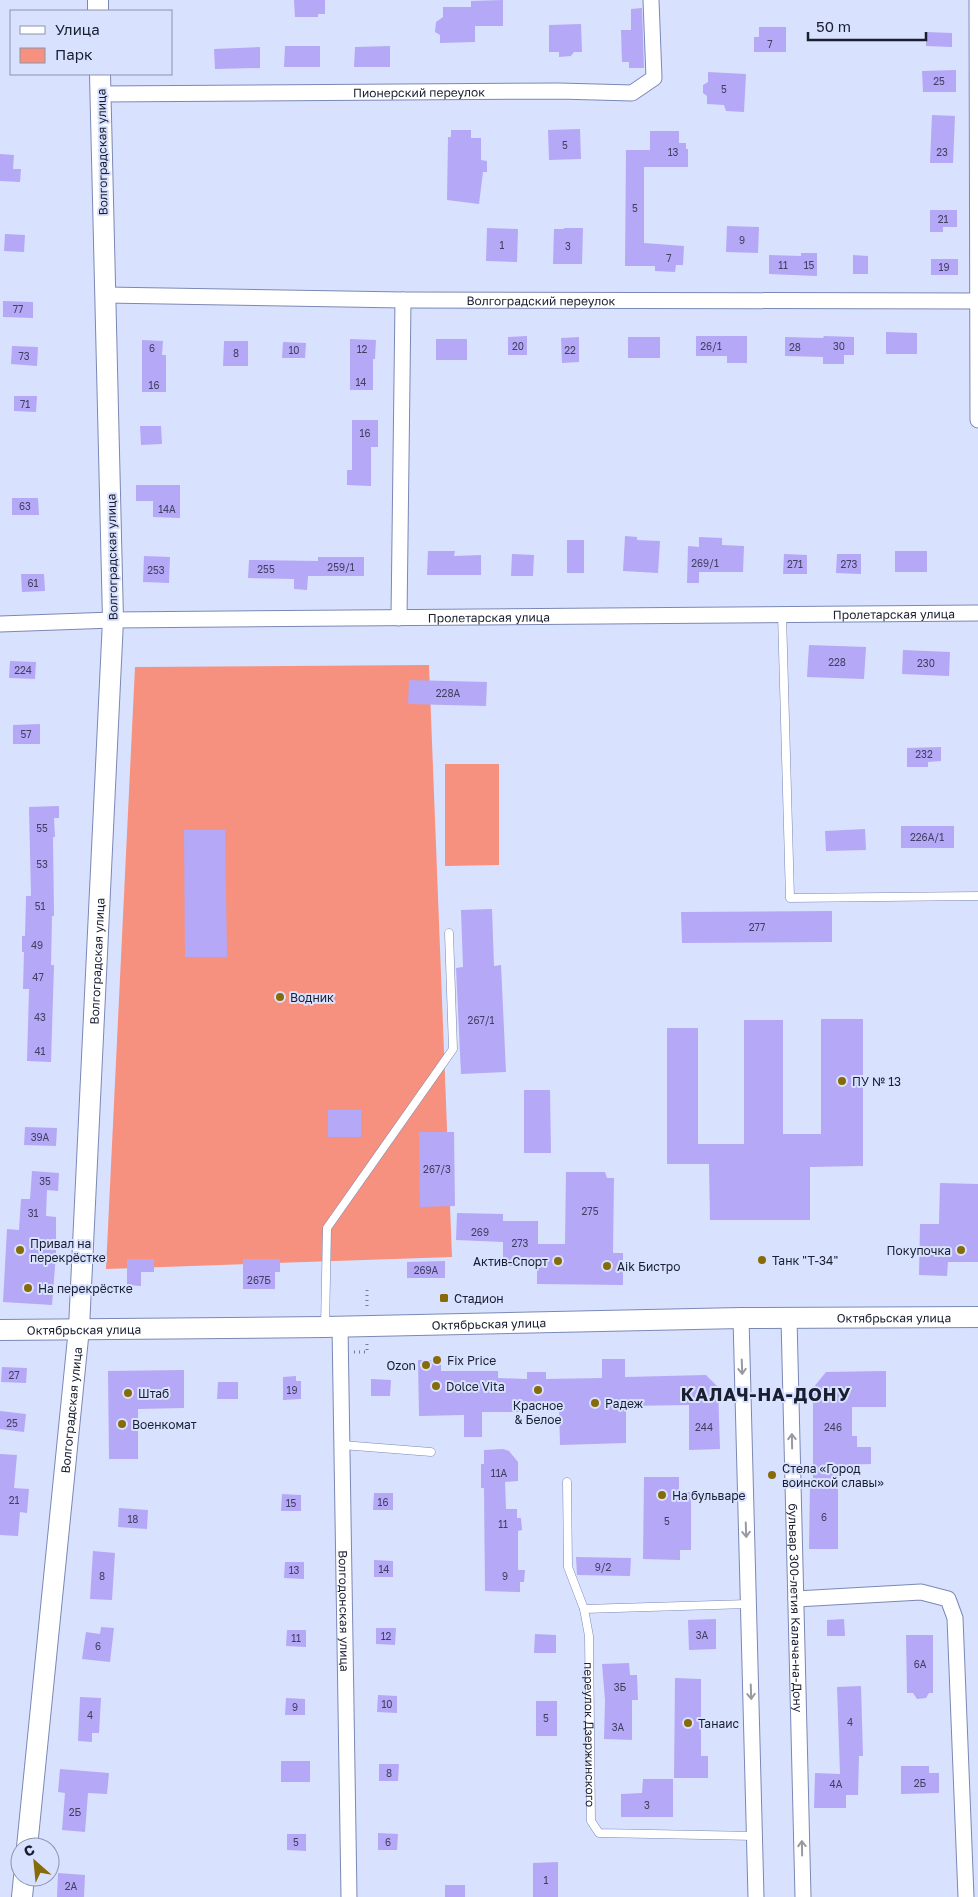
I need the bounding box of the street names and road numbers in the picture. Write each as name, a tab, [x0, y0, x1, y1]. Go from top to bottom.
street label: Пионерский переулок	[353, 84, 485, 100]
street label: Волгоградская улица	[93, 88, 111, 216]
street label: Волгоградский переулок	[467, 293, 615, 308]
street label: Волгоградская улица	[103, 493, 121, 621]
street label: Пролетарская улица	[833, 606, 955, 622]
street label: Пролетарская улица	[428, 609, 550, 625]
street label: Волгоградская улица	[86, 897, 107, 1025]
street label: Октябрьская улица	[837, 1310, 951, 1325]
street label: Октябрьская улица	[432, 1315, 546, 1332]
street label: Октябрьская улица	[27, 1321, 141, 1337]
street label: Волгоградская улица	[57, 1346, 85, 1474]
street label: бульвар 300-летия Калача-на-Дону	[786, 1503, 806, 1713]
street label: Волгодонская улица	[336, 1550, 353, 1672]
street label: переулок Дзержинского	[582, 1662, 598, 1807]

